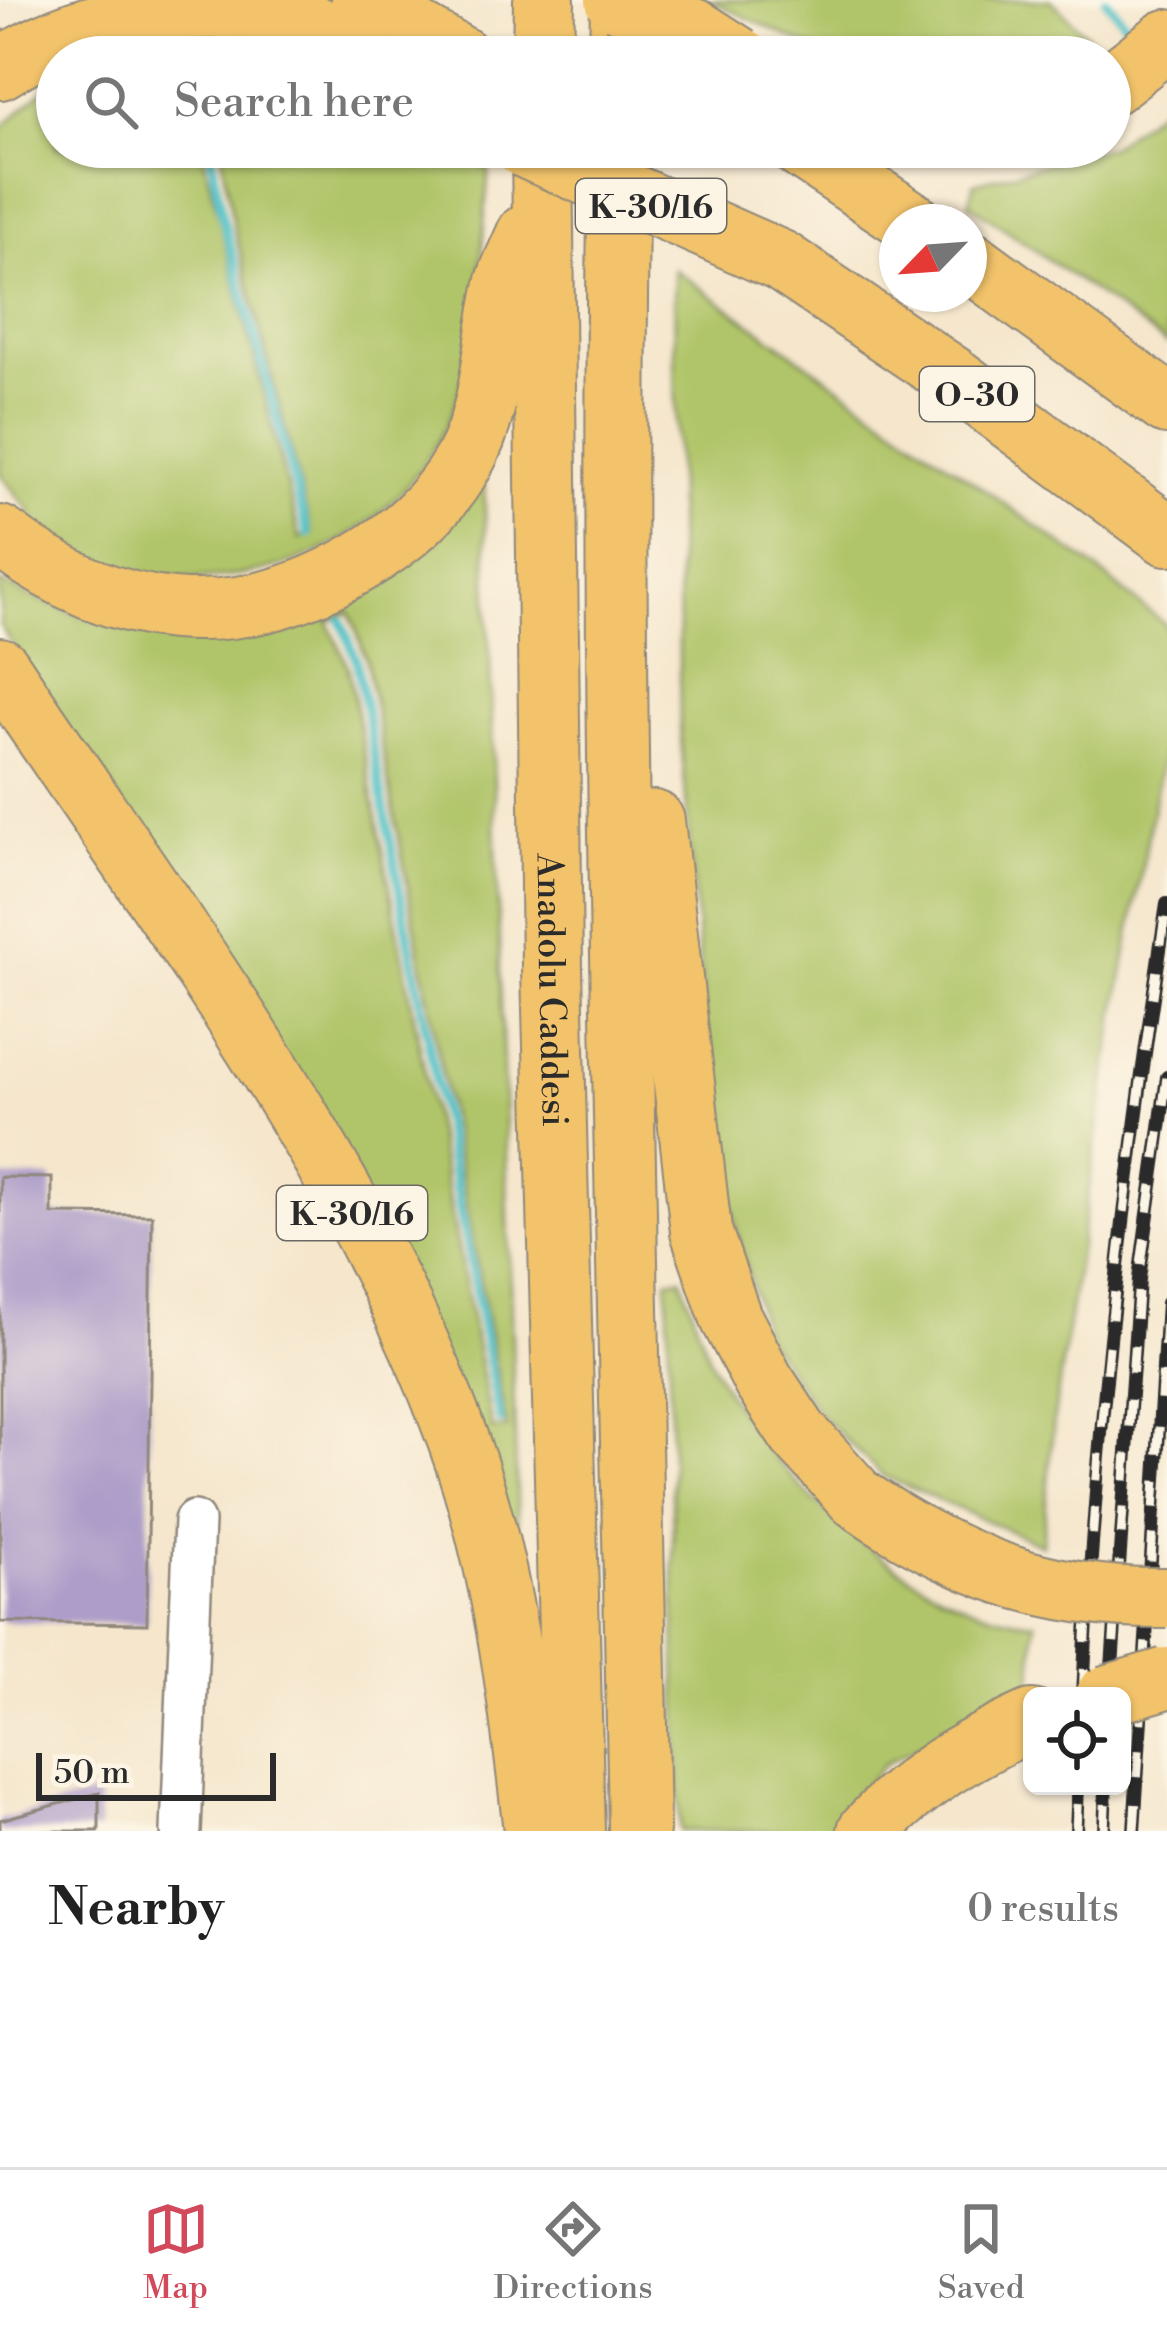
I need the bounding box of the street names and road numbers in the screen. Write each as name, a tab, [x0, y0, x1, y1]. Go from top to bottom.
road number: K-30/16	[576, 179, 726, 233]
road number: O-30	[920, 367, 1034, 421]
street label: Anadolu Caddesi	[526, 852, 576, 1127]
road number: K-30/16	[277, 1186, 427, 1240]

